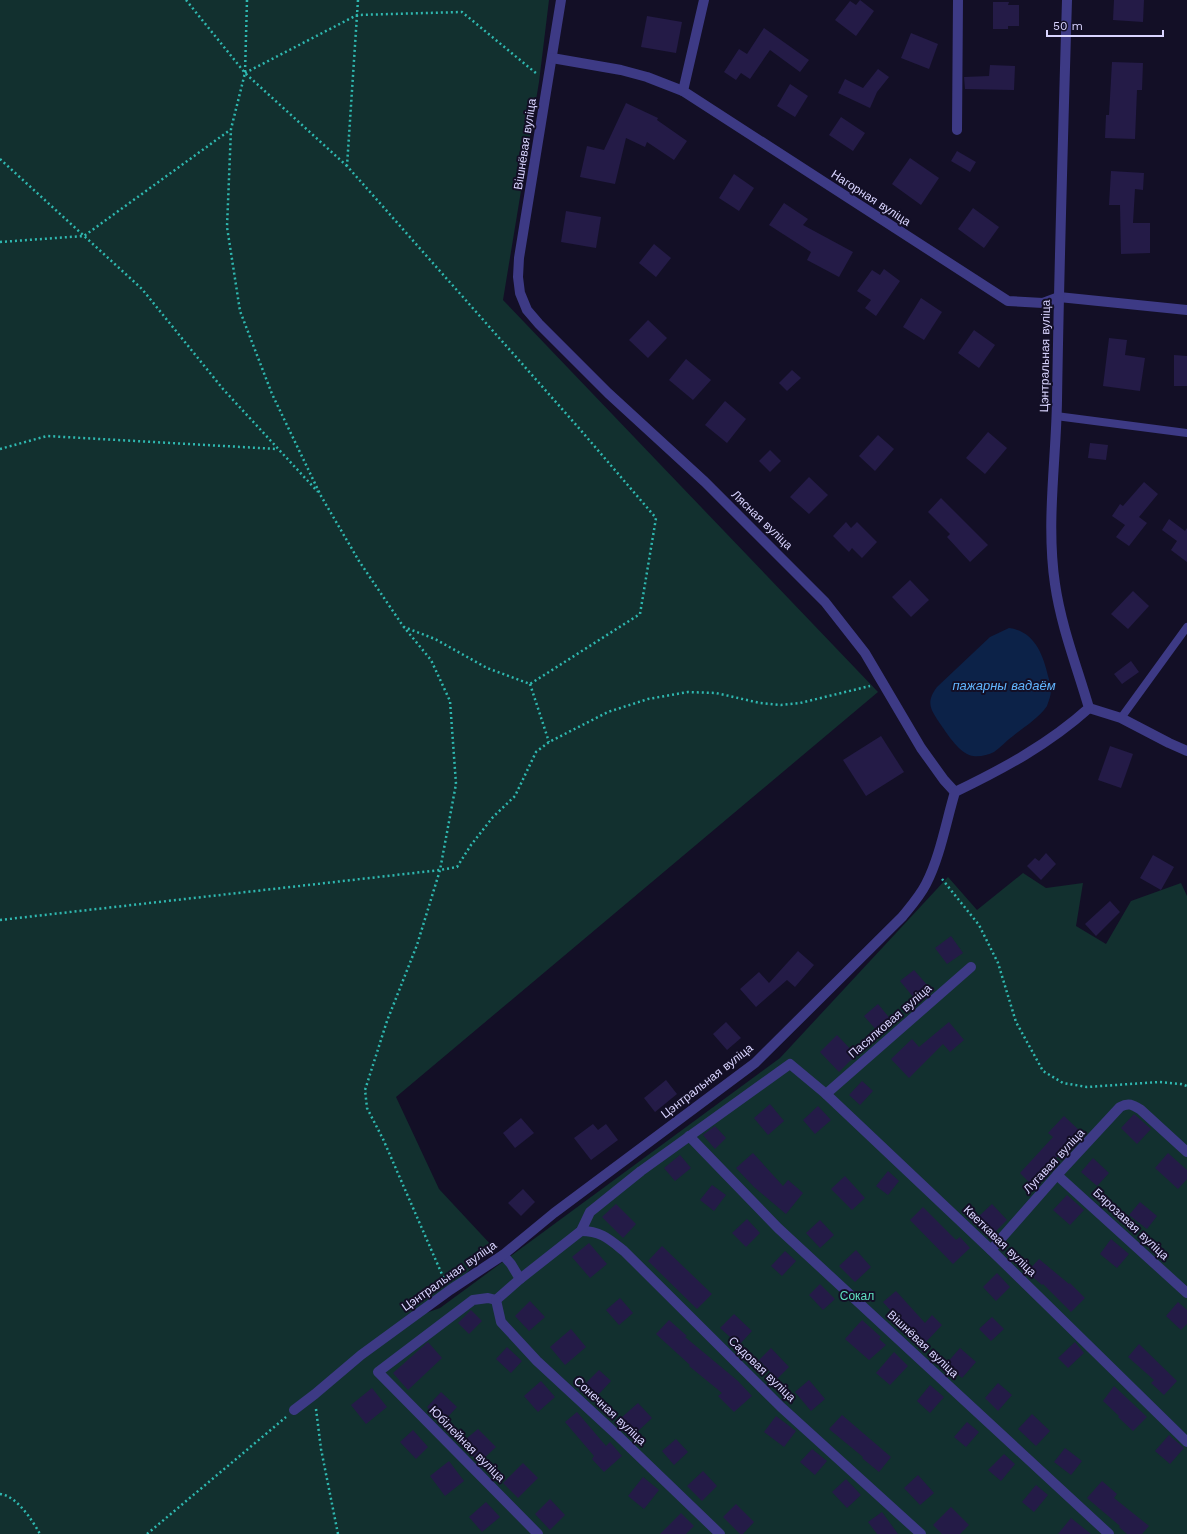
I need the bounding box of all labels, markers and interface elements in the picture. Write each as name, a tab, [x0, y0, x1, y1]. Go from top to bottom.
scale bar	[1047, 12, 1163, 38]
text: 50 m	[1053, 19, 1083, 33]
street label: Вішнёвая вуліца	[511, 97, 539, 191]
street label: Нагорная вуліца	[829, 167, 914, 229]
street label: Цэнтральная вуліца	[1037, 299, 1053, 412]
street label: Лясная вуліца	[729, 487, 796, 553]
water label: пажарны вадаём	[952, 678, 1056, 693]
street label: Пасялковая вуліца	[846, 981, 935, 1061]
street label: Цэнтральная вуліца	[658, 1041, 756, 1121]
street label: Лугавая вуліца	[1020, 1126, 1088, 1196]
street label: Бярозавая вуліца	[1090, 1185, 1172, 1263]
street label: Кветкавая вуліца	[961, 1203, 1040, 1280]
street label: Цэнтральная вуліца	[399, 1238, 499, 1314]
park label: Сокал	[840, 1289, 874, 1303]
street label: Вішнёвая вуліца	[885, 1307, 962, 1381]
street label: Садовая вуліца	[726, 1333, 799, 1405]
street label: Сонечная вуліца	[571, 1374, 649, 1448]
street label: Юбілейная вуліца	[426, 1403, 508, 1485]

